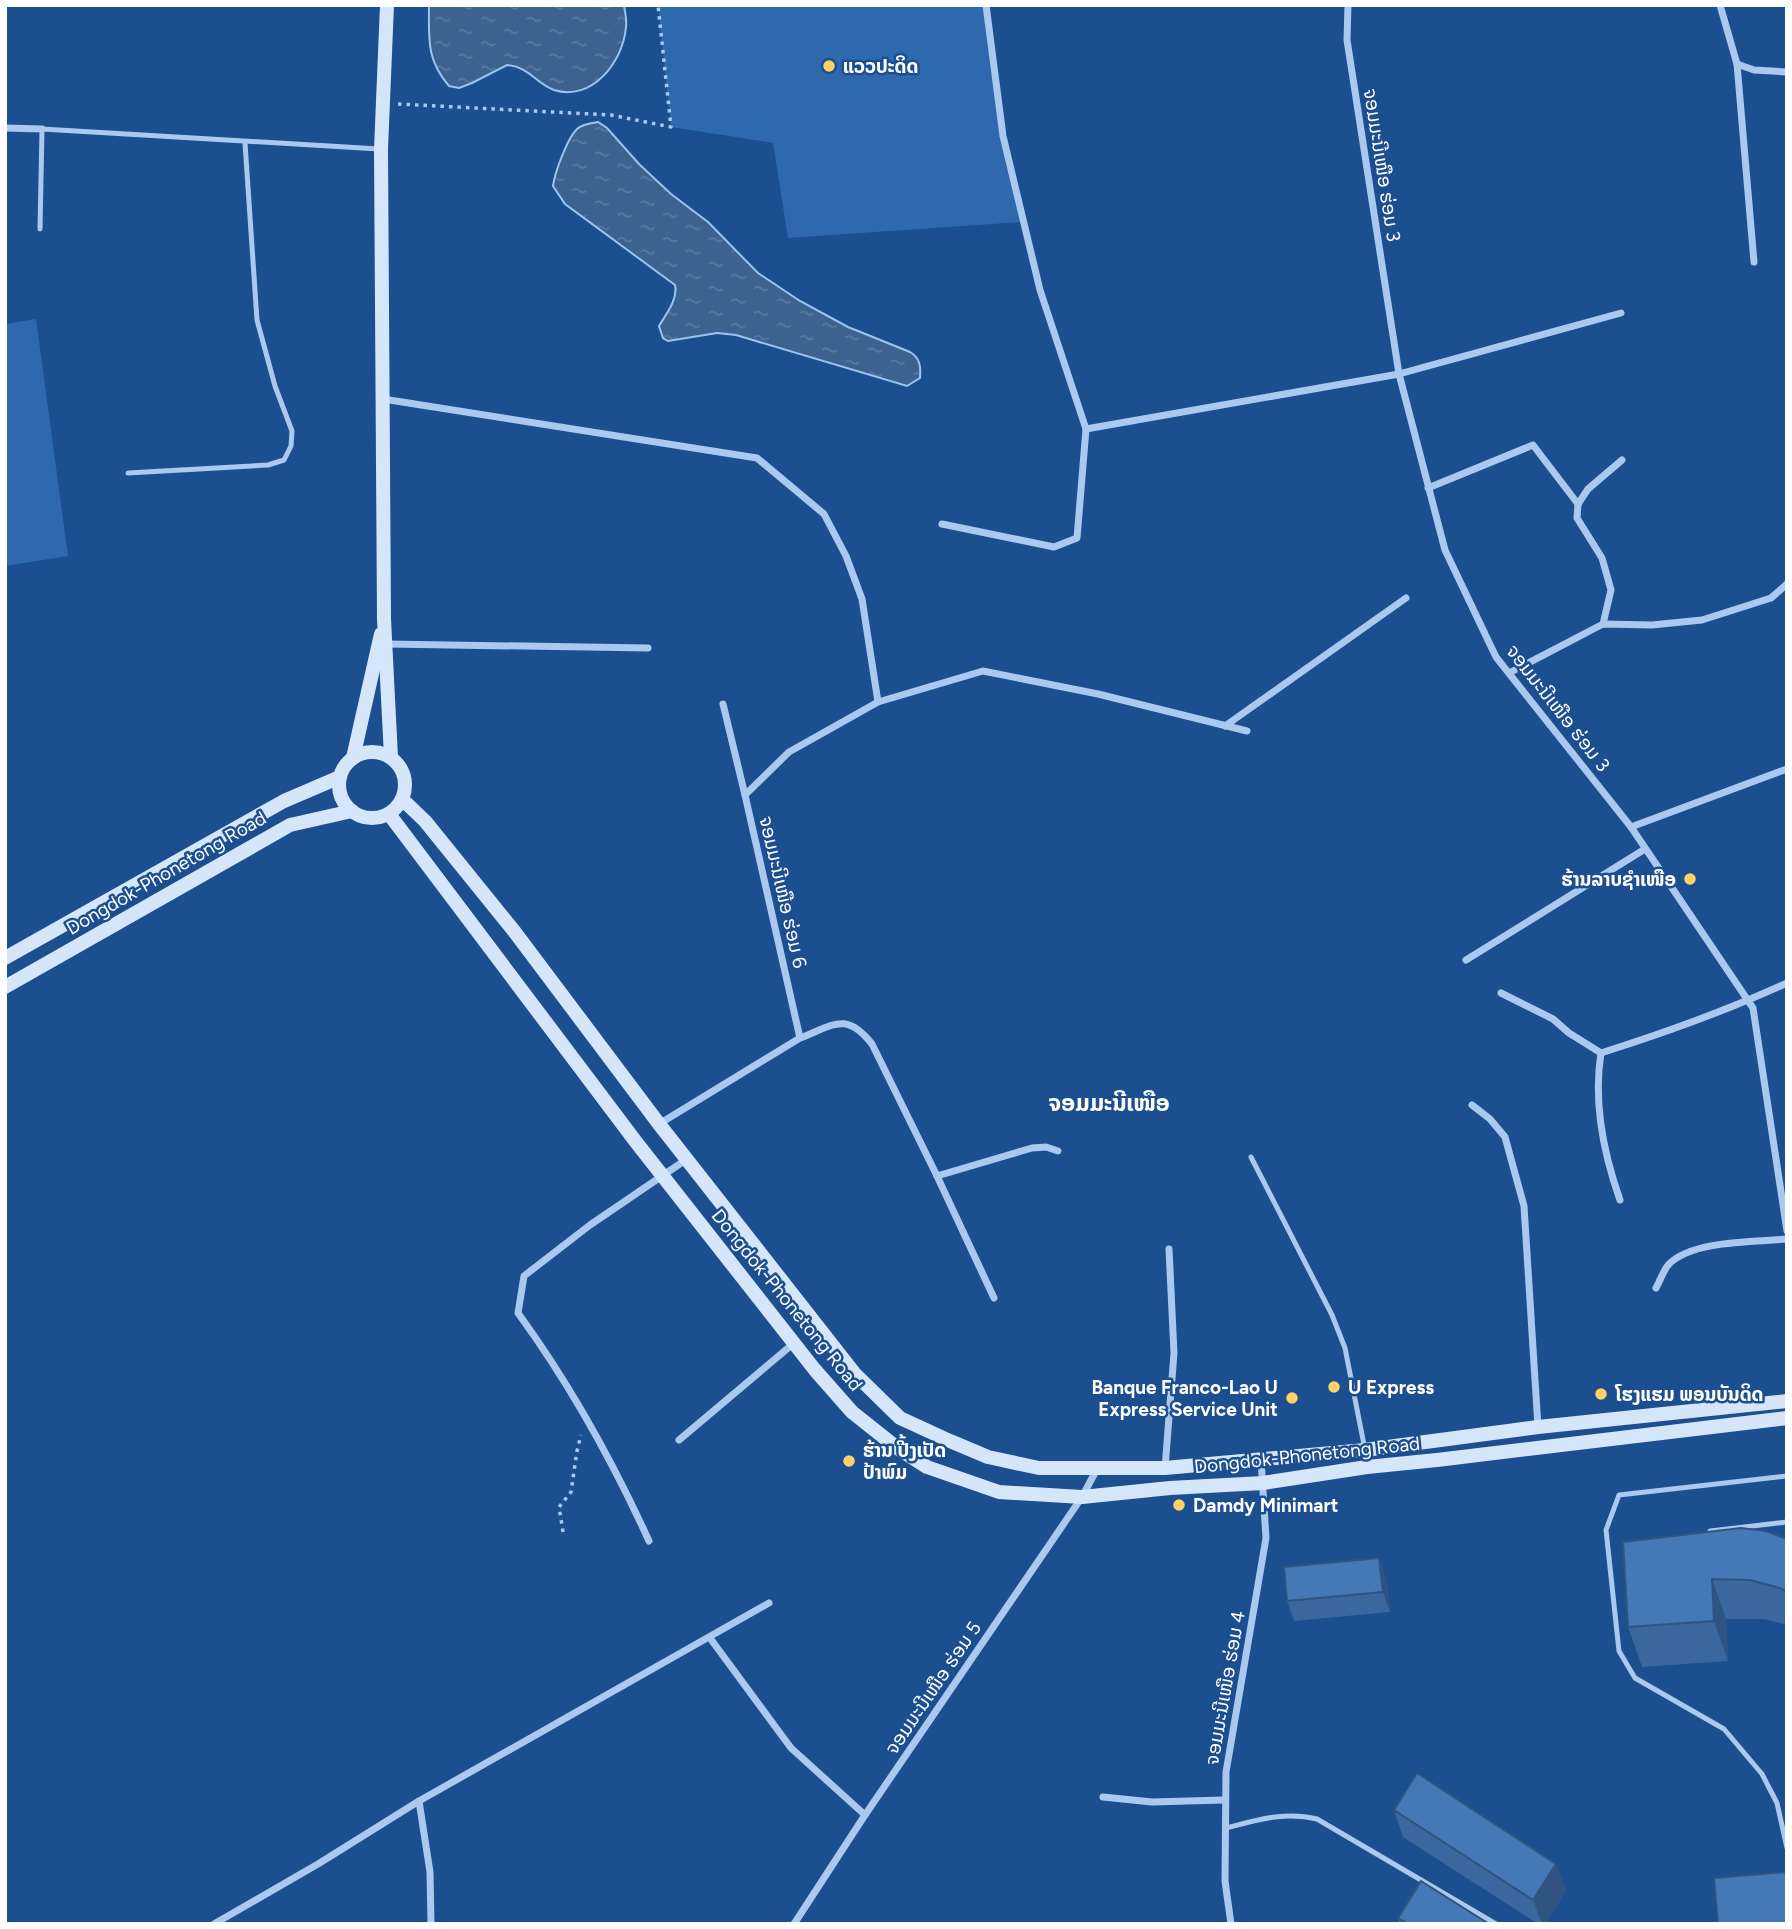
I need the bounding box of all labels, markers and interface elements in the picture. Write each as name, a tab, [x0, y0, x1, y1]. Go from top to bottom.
place label: ແວວປະດິດ	[843, 55, 918, 78]
marker: ແວວປະດິດ	[821, 58, 837, 74]
street label: ຈອມມະນີເໜືອ ຮ່ອມ 3	[1359, 87, 1405, 243]
street label: ຈອມມະນີເໜືອ ຮ່ອມ 3	[1501, 640, 1615, 776]
street label: Dongdok-Phonetong Road	[62, 806, 270, 940]
street label: ຈອມມະນີເໜືອ ຮ່ອມ 6	[754, 814, 812, 971]
place label: ຮ້ານລາບຊຳເໜືອ	[1561, 868, 1676, 891]
marker: ຮ້ານລາບຊຳເໜືອ	[1682, 871, 1698, 887]
district label: ຈອມມະນີເໜືອ	[1048, 1089, 1170, 1117]
street label: Dongdok-Phonetong Road	[707, 1205, 867, 1395]
place label: Banque Franco-Lao U Express Service Unit	[1091, 1376, 1278, 1421]
place label: U Express	[1348, 1376, 1434, 1399]
marker: U Express	[1326, 1379, 1342, 1395]
place label: ໂຮງແຮມ ພອນບັນດິດ	[1614, 1383, 1763, 1406]
marker: ໂຮງແຮມ ພອນບັນດິດ	[1593, 1386, 1609, 1402]
marker: Banque Franco-Lao U Express Service Unit	[1284, 1390, 1300, 1406]
street label: Dongdok-Phonetong Road	[1193, 1432, 1421, 1478]
place label: ຮ້ານ ປີ້ງເປັດ ປ້າພົມ	[863, 1435, 946, 1484]
marker: ຮ້ານ ປີ້ງເປັດ ປ້າພົມ	[841, 1453, 857, 1469]
place label: Damdy Minimart	[1193, 1494, 1339, 1517]
marker: Damdy Minimart	[1171, 1497, 1187, 1513]
street label: ຈອມມະນີເໜືອ ຮ່ອມ 4	[1200, 1609, 1250, 1767]
street label: ຈອມມະນີເໜືອ ຮ່ອມ 5	[880, 1617, 986, 1759]

